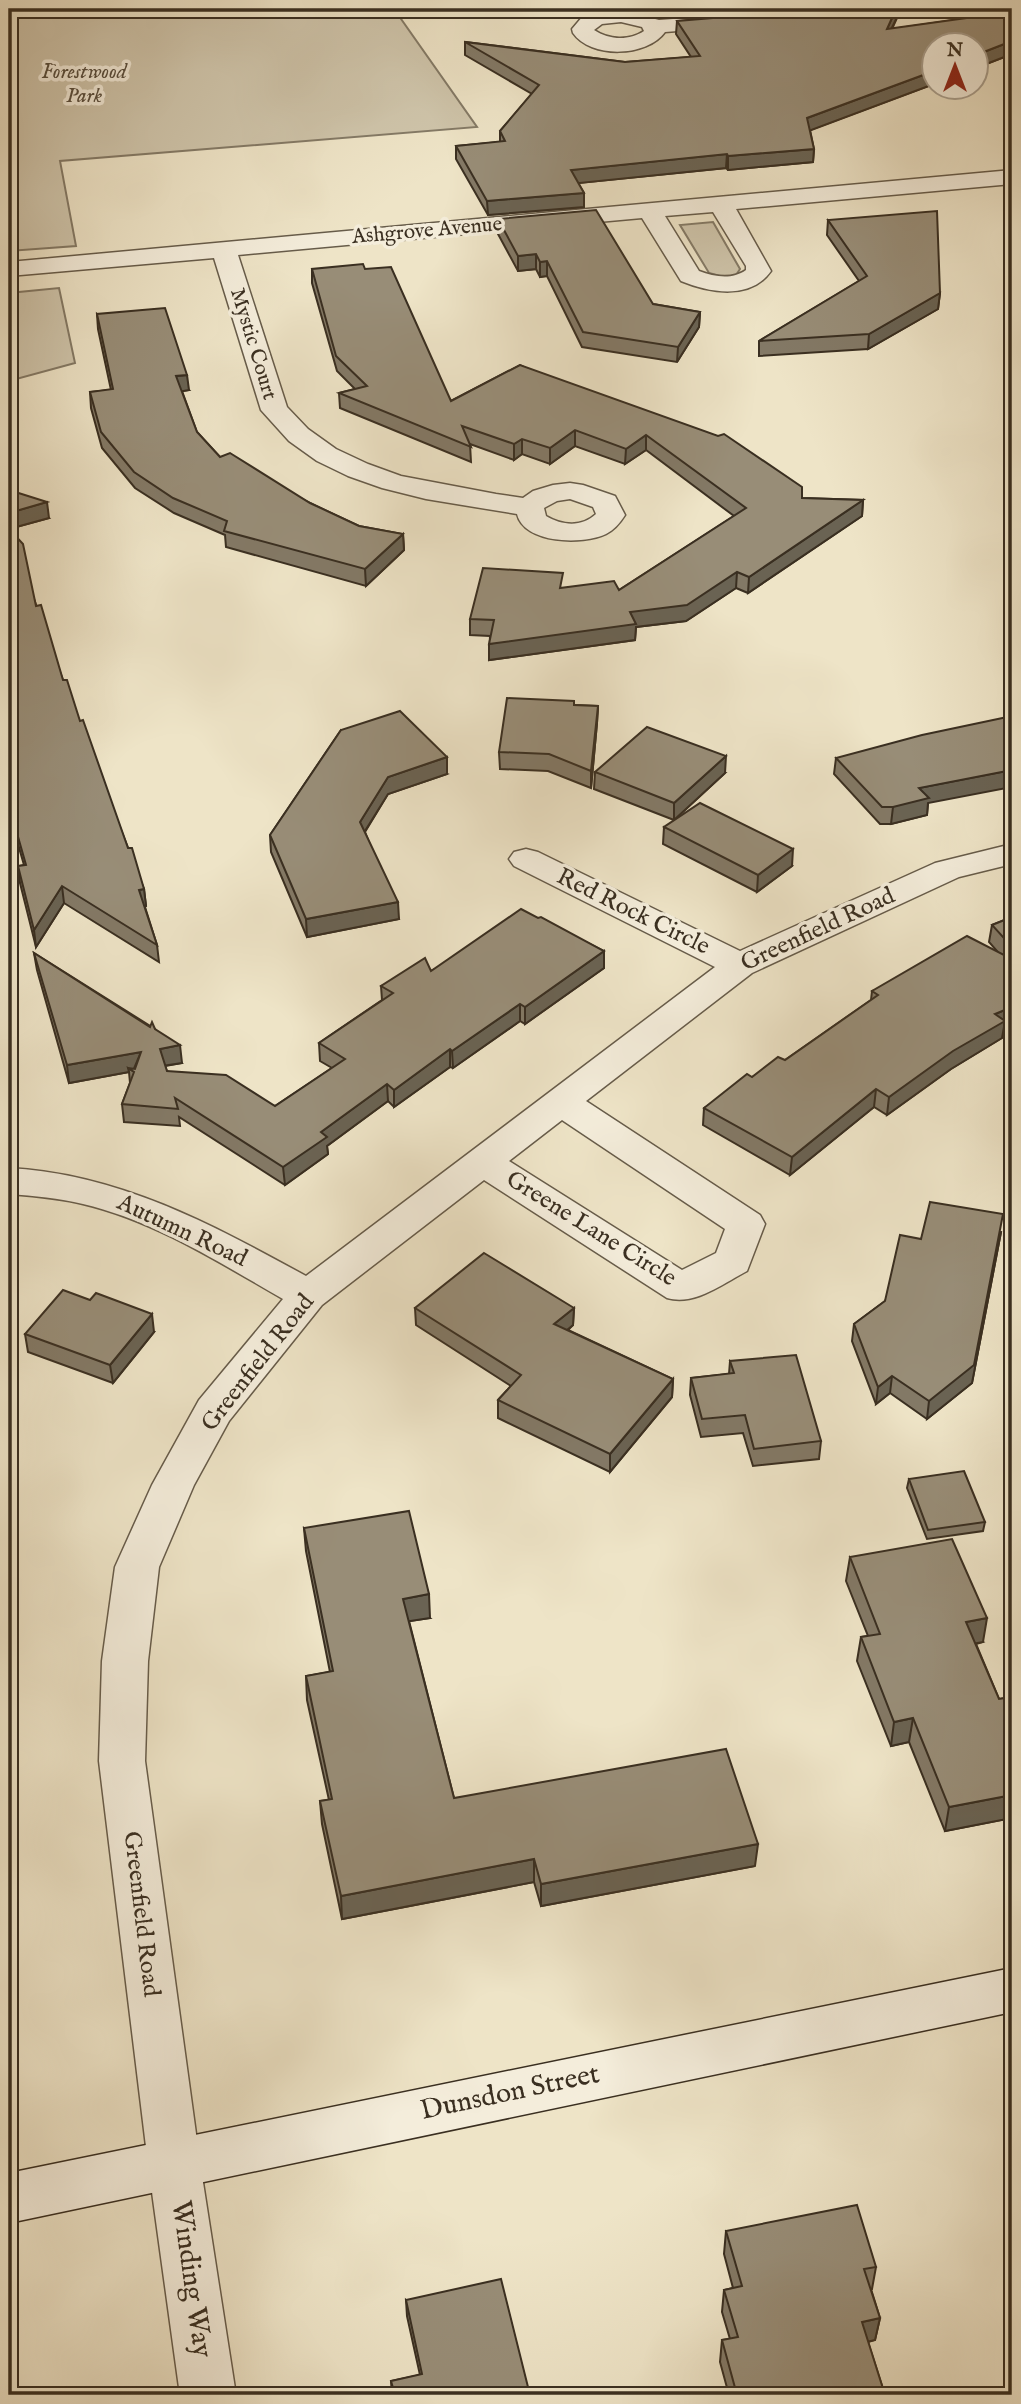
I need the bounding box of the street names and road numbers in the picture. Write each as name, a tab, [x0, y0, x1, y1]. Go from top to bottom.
street label: Ashgrove Avenue	[350, 211, 504, 251]
street label: Mystic Court	[223, 285, 283, 403]
street label: Red Rock Circle	[551, 862, 715, 962]
street label: Greenfield Road	[736, 881, 900, 979]
street label: Greene Lane Circle	[500, 1164, 682, 1294]
street label: Autumn Road	[111, 1187, 252, 1275]
street label: Greenfield Road	[195, 1288, 322, 1438]
street label: Greenfield Road	[115, 1829, 167, 1999]
street label: Dunsdon Street	[417, 2057, 603, 2129]
street label: Winding Way	[163, 2198, 219, 2360]

